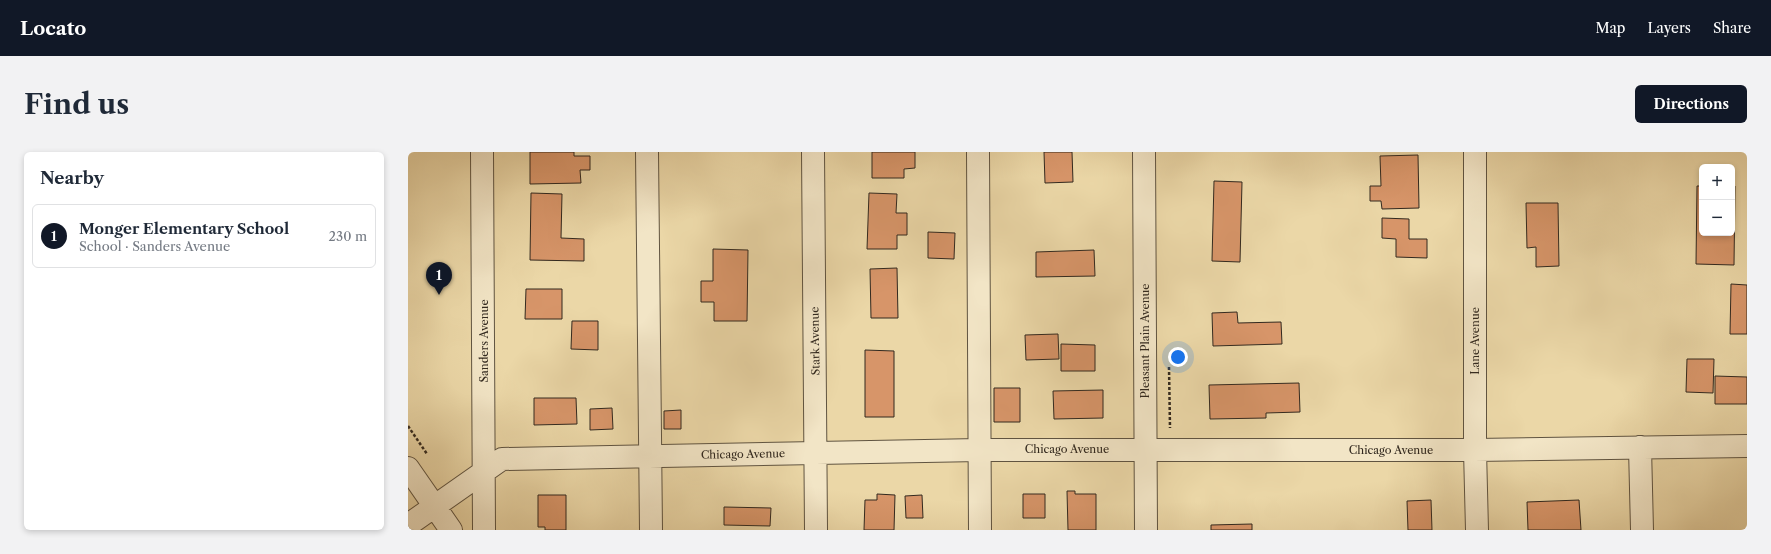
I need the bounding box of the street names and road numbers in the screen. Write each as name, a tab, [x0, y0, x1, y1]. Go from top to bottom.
street label: Pleasant Plain Avenue	[1138, 284, 1152, 398]
street label: Sanders Avenue	[477, 299, 491, 383]
street label: Stark Avenue	[807, 307, 823, 375]
street label: Lane Avenue	[1468, 307, 1482, 375]
street label: Chicago Avenue	[1025, 442, 1109, 456]
street label: Chicago Avenue	[1349, 443, 1433, 457]
street label: Chicago Avenue	[701, 446, 785, 462]

